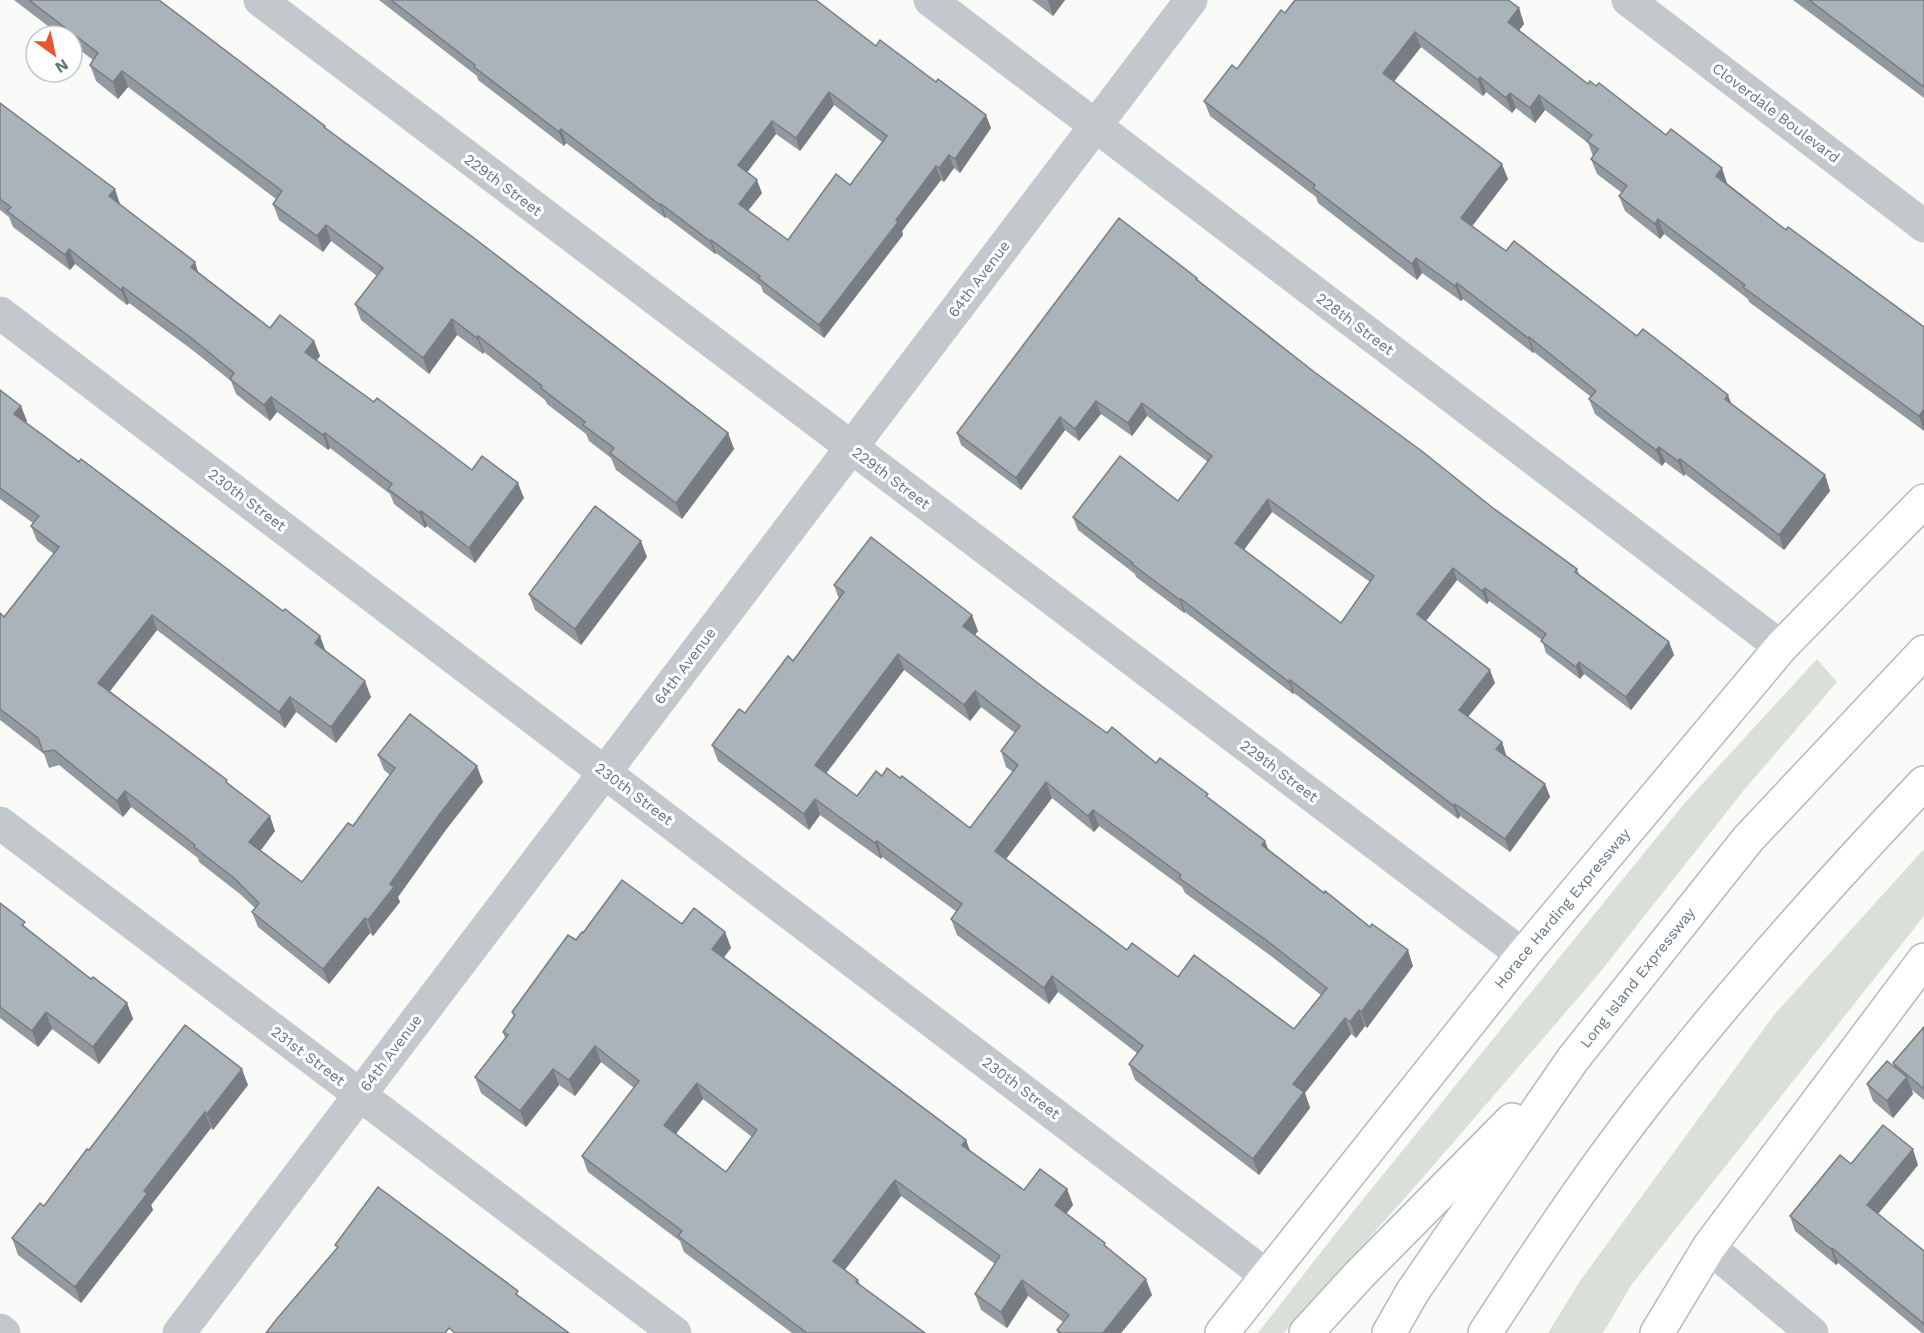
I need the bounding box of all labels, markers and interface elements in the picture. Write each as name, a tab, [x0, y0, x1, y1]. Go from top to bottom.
north arrow	[24, 24, 84, 84]
text: N	[52, 55, 72, 77]
street label: Cloverdale Boulevard	[1709, 59, 1843, 167]
street label: 229th Street	[461, 150, 546, 220]
street label: 64th Avenue	[944, 237, 1014, 321]
street label: 228th Street	[1313, 289, 1398, 359]
street label: 229th Street	[849, 443, 934, 513]
street label: 230th Street	[205, 465, 290, 535]
street label: 64th Avenue	[650, 624, 720, 708]
street label: 229th Street	[1237, 736, 1322, 806]
street label: 230th Street	[592, 759, 677, 829]
street label: Horace Harding Expressway	[1491, 825, 1634, 992]
street label: Long Island Expressway	[1576, 904, 1699, 1052]
street label: 64th Avenue	[356, 1011, 426, 1095]
street label: 231st Street	[268, 1022, 349, 1090]
street label: 230th Street	[979, 1053, 1064, 1123]

